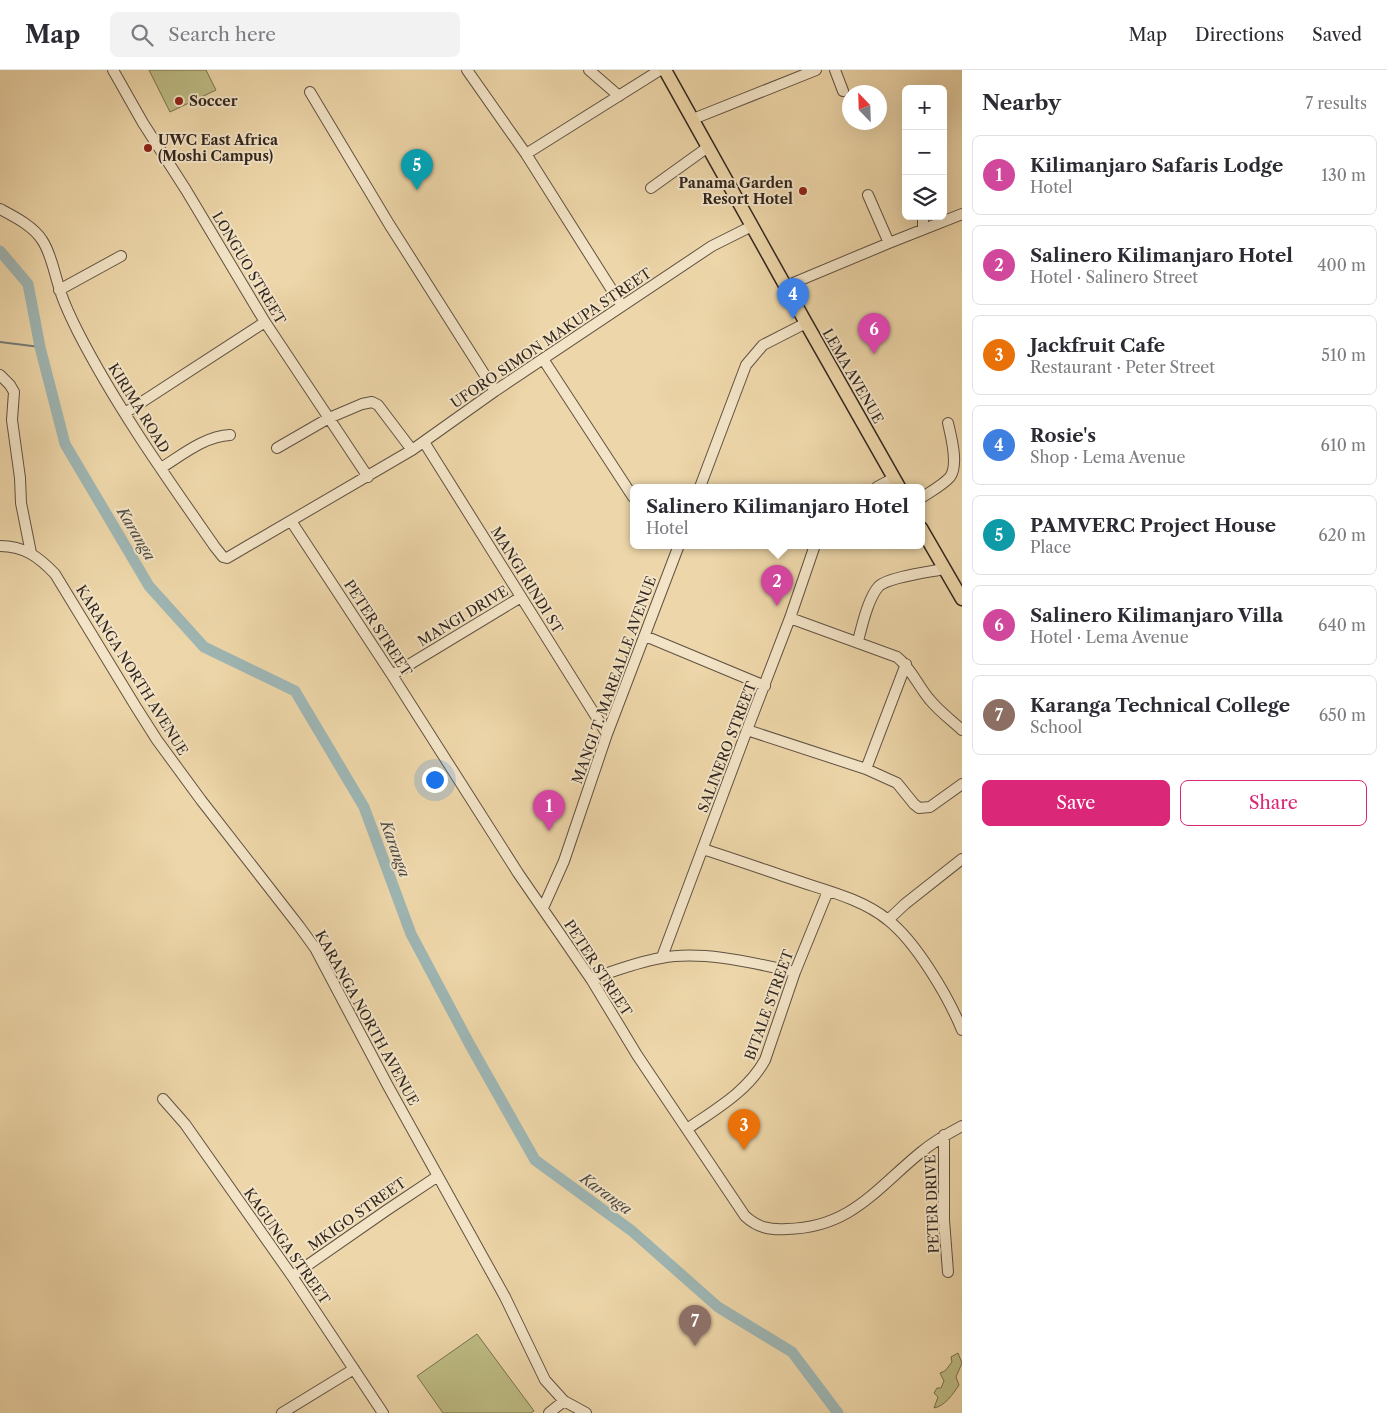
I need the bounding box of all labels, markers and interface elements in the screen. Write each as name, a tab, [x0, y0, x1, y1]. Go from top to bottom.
search box	[110, 12, 460, 57]
text: Map	[25, 20, 80, 49]
icon: search	[128, 21, 156, 49]
text: Search here	[168, 23, 276, 46]
text: Map	[1128, 24, 1167, 46]
text: Directions	[1195, 24, 1284, 46]
text: Saved	[1312, 24, 1362, 46]
north arrow	[842, 85, 887, 130]
map controls	[902, 85, 947, 220]
button: +	[902, 85, 947, 130]
text: Nearby	[982, 90, 1061, 115]
place label: Soccer	[189, 92, 238, 110]
text: 7 results	[1305, 93, 1367, 113]
marker: Soccer	[173, 95, 185, 107]
button: −	[902, 130, 947, 175]
place label: UWC East Africa (Moshi Campus)	[158, 131, 279, 165]
marker: UWC East Africa (Moshi Campus)	[142, 142, 154, 154]
pin: 5	[401, 149, 433, 190]
text: Kilimanjaro Safaris Lodge	[1030, 154, 1283, 177]
text: 1	[995, 165, 1003, 185]
text: 130 m	[1321, 165, 1366, 185]
place label: Panama Garden Resort Hotel	[679, 174, 793, 208]
button: layers	[902, 175, 947, 220]
text: Hotel	[1030, 177, 1073, 197]
marker: Panama Garden Resort Hotel	[797, 185, 809, 197]
street label: LONGUO STREET	[208, 208, 290, 328]
text: Salinero Kilimanjaro Hotel	[1030, 244, 1293, 267]
text: 2	[994, 255, 1004, 275]
text: 400 m	[1317, 255, 1366, 275]
street label: UFORO SIMON MAKUPA STREET	[447, 264, 655, 412]
text: Hotel · Salinero Street	[1030, 267, 1198, 287]
pin: 4	[777, 278, 809, 319]
pin: 6	[858, 313, 890, 354]
street label: LEMA AVENUE	[818, 325, 888, 427]
text: Jackfruit Cafe	[1030, 334, 1165, 357]
text: 3	[994, 345, 1004, 365]
text: 510 m	[1321, 345, 1366, 365]
text: Restaurant · Peter Street	[1030, 357, 1215, 377]
street label: KIRIMA ROAD	[104, 360, 174, 456]
text: Rosie's	[1030, 424, 1096, 447]
text: 4	[994, 435, 1004, 455]
text: 610 m	[1321, 435, 1366, 455]
text: Shop · Lema Avenue	[1030, 447, 1185, 467]
popup	[630, 484, 925, 549]
text: Salinero Kilimanjaro Hotel	[646, 495, 909, 518]
water label: Karanga	[113, 503, 160, 564]
text: PAMVERC Project House	[1030, 514, 1276, 537]
text: Hotel	[646, 518, 688, 538]
street label: MANGI RINDI ST	[487, 523, 567, 637]
text: 5	[995, 525, 1003, 545]
text: 620 m	[1318, 525, 1366, 545]
text: Place	[1030, 537, 1071, 557]
pin: 2	[761, 565, 793, 606]
street label: MANGI T. MAREALLE AVENUE	[568, 574, 660, 786]
street label: PETER STREET	[340, 576, 416, 680]
street label: KARANGA NORTH AVENUE	[72, 581, 192, 759]
street label: MANGI DRIVE	[414, 582, 512, 650]
text: Salinero Kilimanjaro Villa	[1030, 604, 1283, 627]
text: 6	[994, 615, 1004, 635]
text: 640 m	[1318, 615, 1366, 635]
text: Hotel · Lema Avenue	[1030, 627, 1189, 647]
street label: SALINERO STREET	[694, 679, 760, 815]
text: Karanga Technical College	[1030, 694, 1290, 717]
text: 7	[995, 705, 1003, 725]
text: 650 m	[1319, 705, 1366, 725]
text: School	[1030, 717, 1082, 737]
your location	[422, 767, 448, 793]
button: Save	[982, 780, 1170, 826]
button: Share	[1180, 780, 1367, 826]
pin: 1	[533, 790, 565, 831]
water label: Karanga	[376, 817, 415, 880]
street label: PETER STREET	[560, 916, 636, 1020]
street label: KARANGA NORTH AVENUE	[311, 927, 423, 1109]
street label: BITALE STREET	[741, 947, 798, 1063]
pin: 3	[728, 1109, 760, 1150]
street label: PETER DRIVE	[921, 1154, 943, 1254]
water label: Karanga	[576, 1168, 636, 1219]
street label: MKIGO STREET	[304, 1173, 410, 1255]
street label: KAGUNGA STREET	[240, 1184, 334, 1308]
pin: 7	[679, 1305, 711, 1346]

